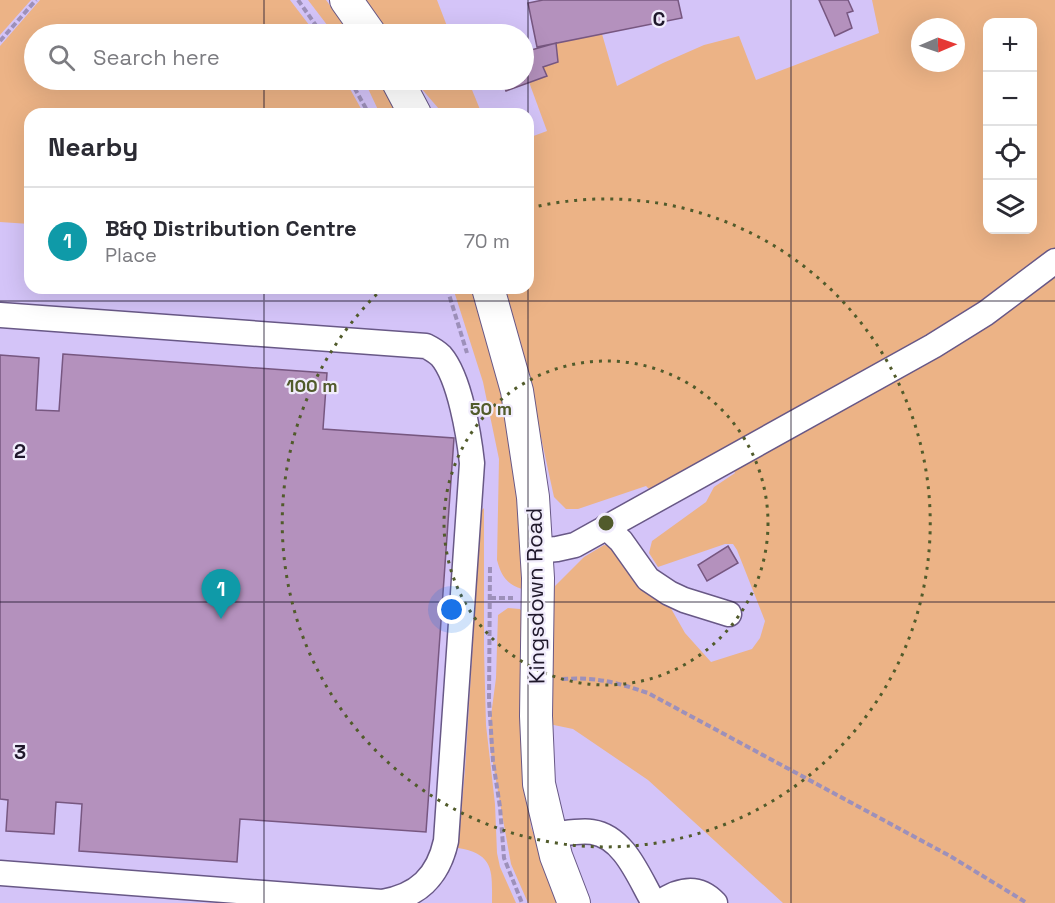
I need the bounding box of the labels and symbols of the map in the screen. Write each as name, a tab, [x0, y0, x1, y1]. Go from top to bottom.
text: C	[653, 6, 666, 32]
north arrow	[911, 18, 965, 72]
text: 100 m	[286, 374, 338, 397]
text: 50 m	[470, 397, 512, 420]
text: 2	[14, 438, 26, 464]
street label: Kingsdown Road	[519, 508, 551, 684]
centre of rings	[596, 513, 616, 533]
pin: 1	[202, 570, 240, 619]
your location	[437, 595, 466, 624]
text: 3	[14, 739, 26, 765]

